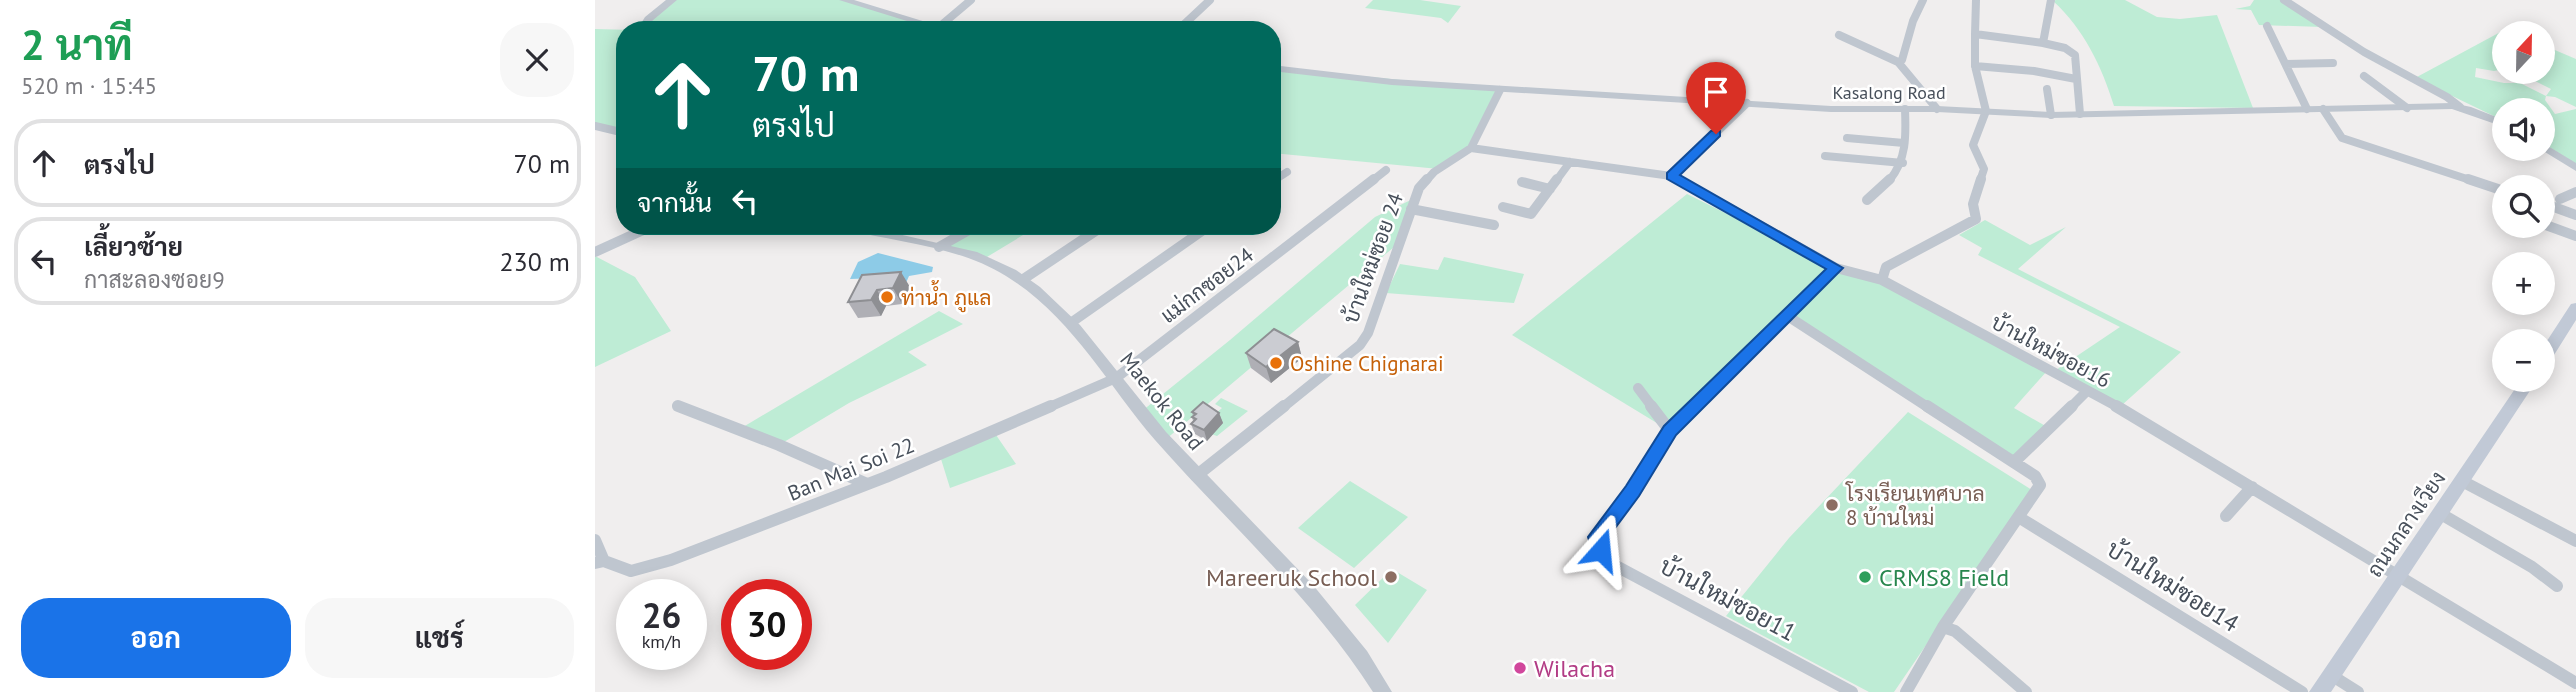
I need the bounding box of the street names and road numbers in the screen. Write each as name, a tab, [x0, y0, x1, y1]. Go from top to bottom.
street label: Kasalong Road	[1832, 81, 1946, 104]
street label: บ้านใหม่ซอย 24	[1337, 189, 1409, 327]
street label: แม่กกซอย24	[1155, 241, 1259, 329]
street label: บ้านใหม่ซอย16	[1987, 308, 2115, 394]
street label: Maekok Road	[1114, 347, 1210, 455]
street label: Ban Mai Soi 22	[784, 431, 918, 507]
street label: ถนนกลางเวียง	[2361, 466, 2451, 582]
street label: บ้านใหม่ซอย14	[2101, 533, 2245, 639]
street label: บ้านใหม่ซอย11	[1654, 550, 1802, 648]

